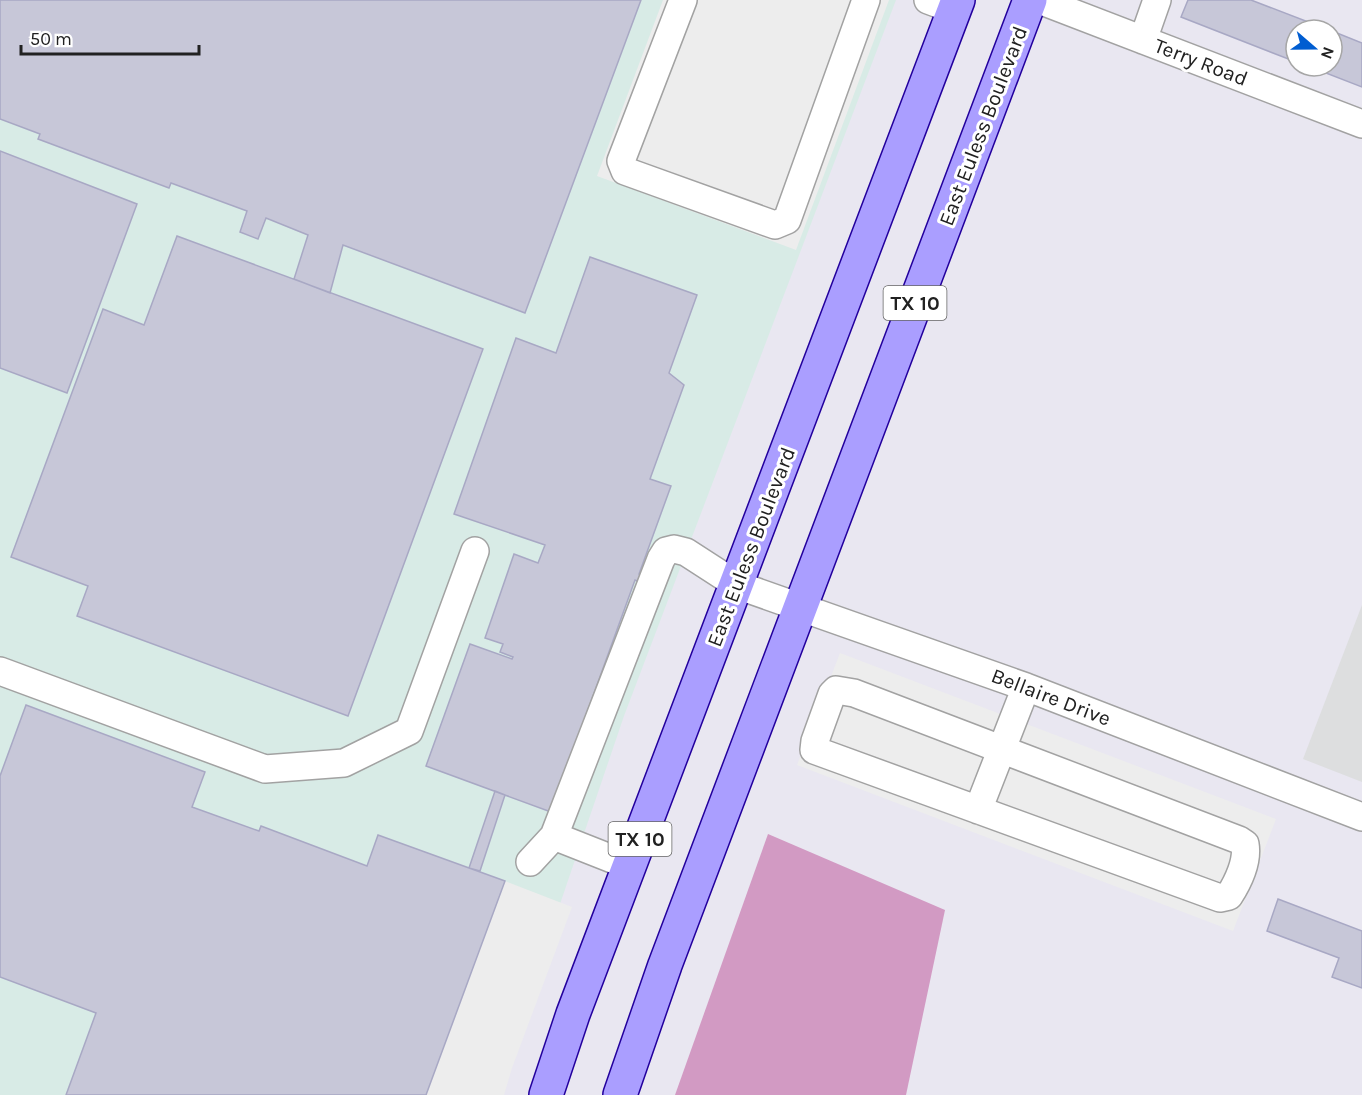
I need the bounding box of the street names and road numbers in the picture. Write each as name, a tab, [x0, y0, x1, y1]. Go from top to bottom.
street label: East Euless Boulevard	[934, 23, 1032, 229]
street label: Terry Road	[1151, 33, 1251, 91]
road number: TX 10	[884, 286, 946, 320]
street label: East Euless Boulevard	[702, 444, 800, 650]
street label: Bellaire Drive	[988, 663, 1114, 731]
road number: TX 10	[608, 822, 672, 856]

